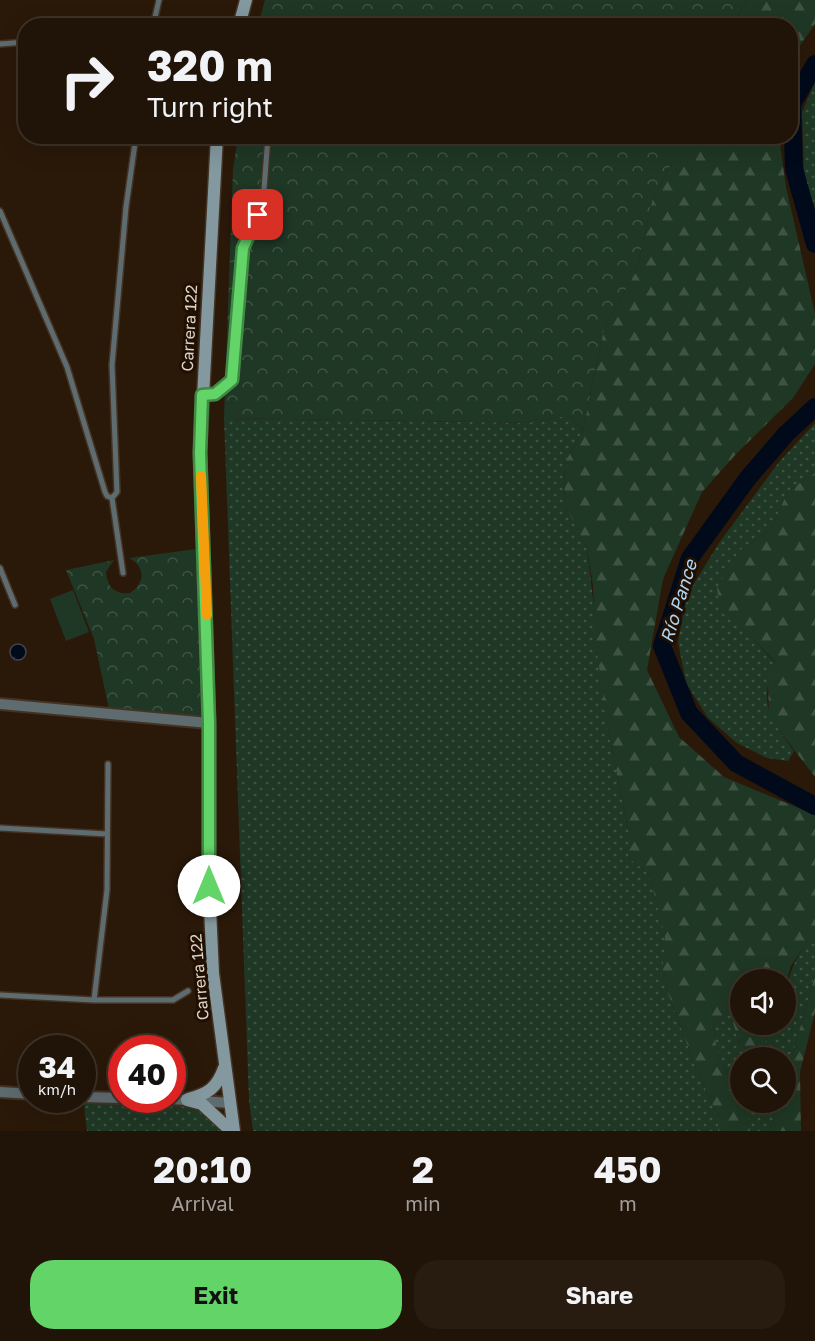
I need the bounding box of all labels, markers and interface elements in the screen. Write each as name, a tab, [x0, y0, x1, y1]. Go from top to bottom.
text: 320 m	[147, 40, 273, 90]
icon: right	[48, 42, 126, 120]
text: Turn right	[147, 91, 273, 123]
pin	[232, 189, 283, 240]
icon: arrive	[241, 198, 274, 231]
street label: Carrera 122	[177, 284, 201, 372]
water label: Río Pance	[655, 555, 701, 645]
position arrow	[177, 854, 241, 918]
street label: Carrera 122	[185, 933, 213, 1021]
map controls	[730, 969, 796, 1113]
button: sound	[730, 969, 796, 1035]
speed limit sign: 40	[108, 1035, 186, 1113]
button: search	[730, 1047, 796, 1113]
text: 34	[38, 1049, 76, 1085]
text: km/h	[38, 1080, 76, 1098]
text: 20:10	[153, 1148, 252, 1191]
text: 2	[412, 1148, 434, 1191]
text: 450	[594, 1148, 662, 1191]
text: Arrival	[171, 1191, 234, 1215]
text: min	[405, 1191, 441, 1215]
text: m	[619, 1191, 637, 1215]
button: Exit	[30, 1260, 402, 1329]
button: Share	[414, 1260, 785, 1329]

